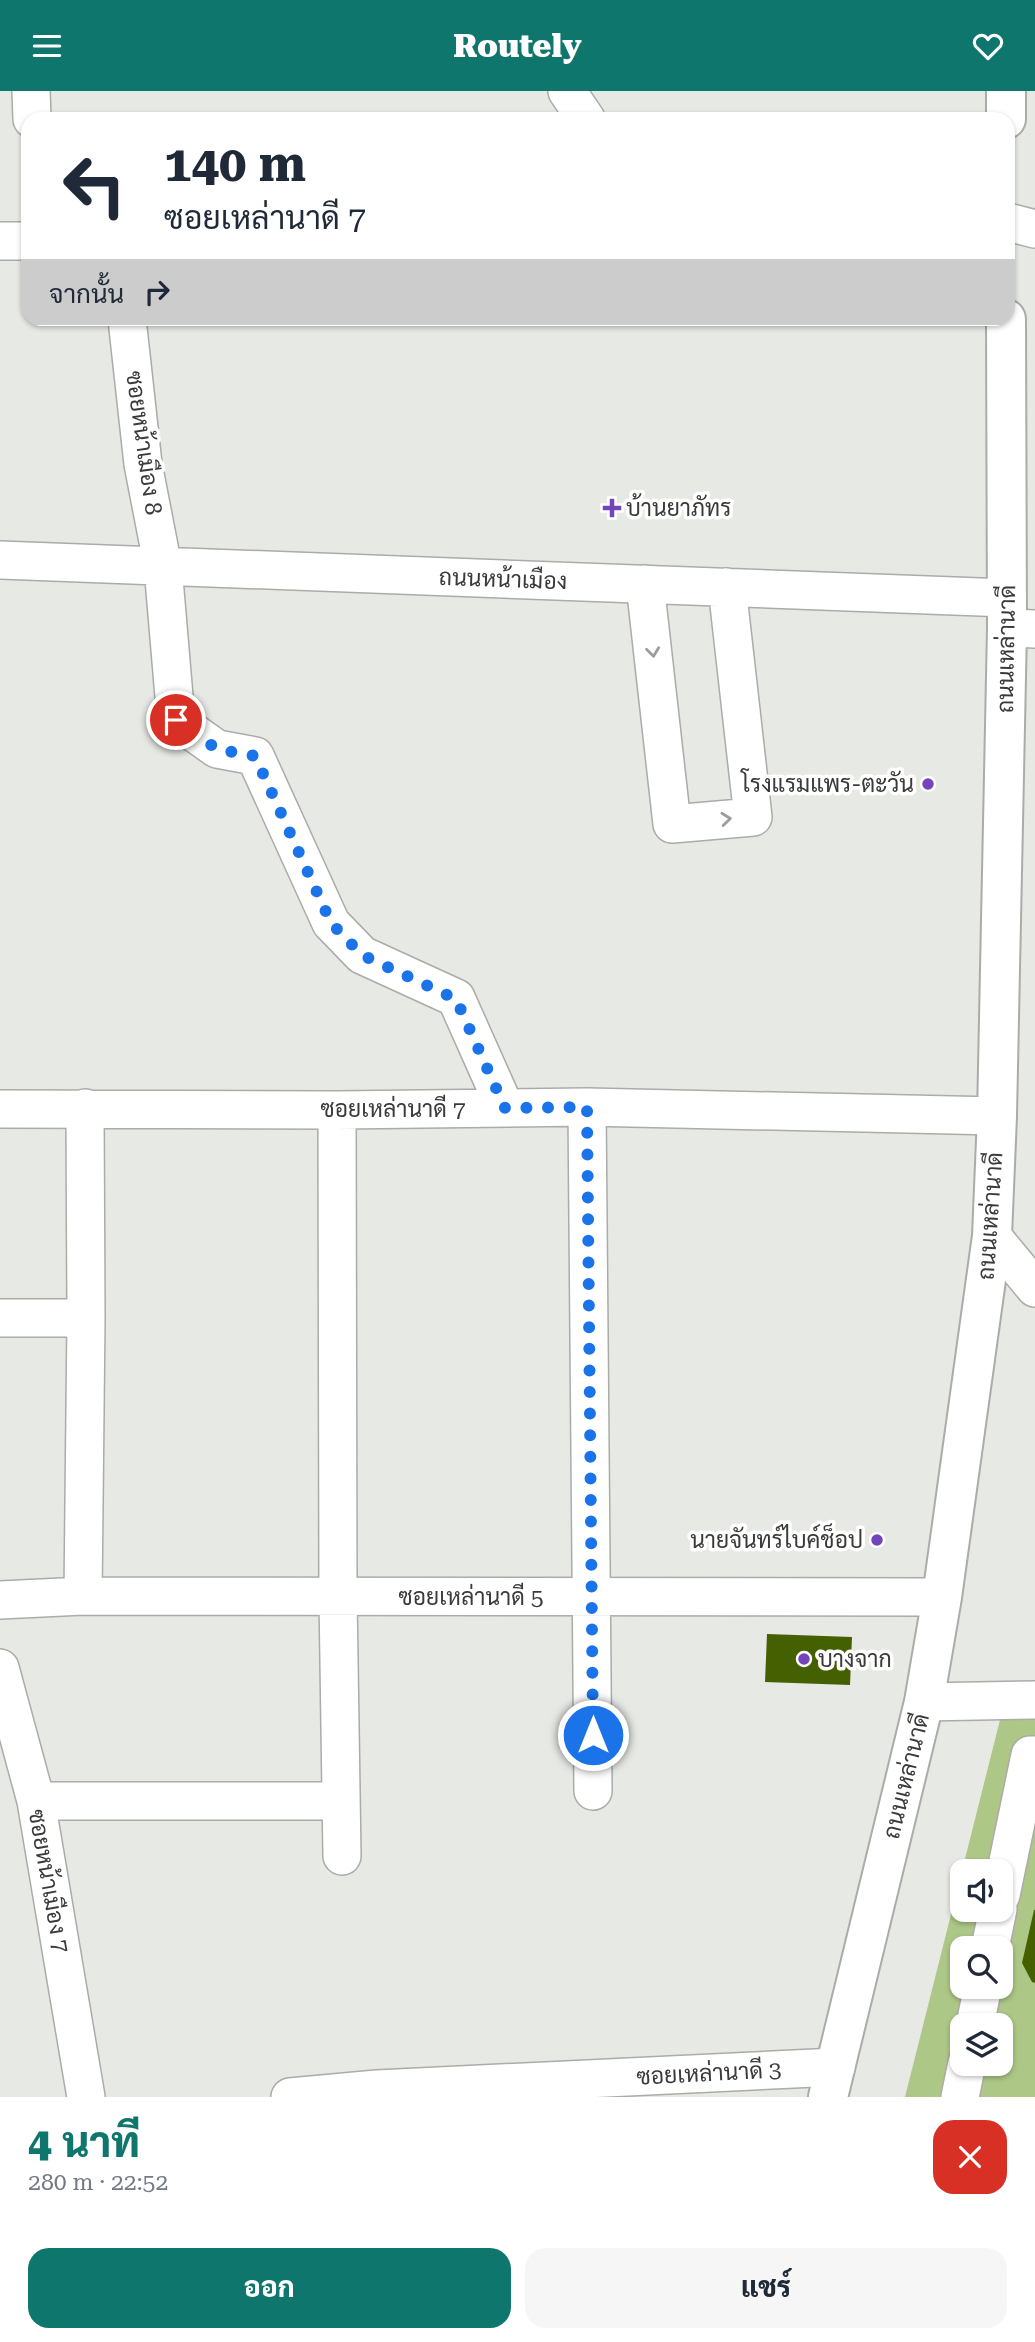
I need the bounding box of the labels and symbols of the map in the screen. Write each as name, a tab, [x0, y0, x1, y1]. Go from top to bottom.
street label: ซอยหน้าเมือง 8	[120, 369, 169, 517]
place label: บ้านยาภัทร	[626, 493, 731, 522]
marker: บ้านยาภัทร	[604, 500, 620, 516]
street label: ถนนหน้าเมือง	[438, 562, 568, 595]
street label: ถนนเหล่านาดี	[990, 585, 1021, 713]
one-way arrow	[645, 646, 660, 658]
pin	[146, 690, 206, 750]
place label: โรงแรมแพร-ตะวัน	[739, 768, 914, 798]
marker: โรงแรมแพร-ตะวัน	[920, 776, 936, 792]
one-way arrow	[721, 812, 732, 827]
street label: ซอยเหล่านาดี 7	[320, 1094, 466, 1123]
street label: ถนนเหล่านาดี	[971, 1151, 1008, 1281]
place label: นายจันทร์ไบค์ช็อป	[690, 1523, 863, 1554]
marker: นายจันทร์ไบค์ช็อป	[869, 1532, 885, 1548]
street label: ซอยเหล่านาดี 5	[398, 1582, 544, 1611]
place label: บางจาก	[818, 1646, 892, 1673]
marker: บางจาก	[796, 1651, 812, 1667]
position arrow	[556, 1698, 630, 1772]
street label: ถนนเหล่านาดี	[876, 1710, 935, 1842]
street label: ซอยหน้าเมือง 7	[23, 1807, 76, 1955]
street label: ซอยเหล่านาดี 3	[636, 2054, 782, 2091]

